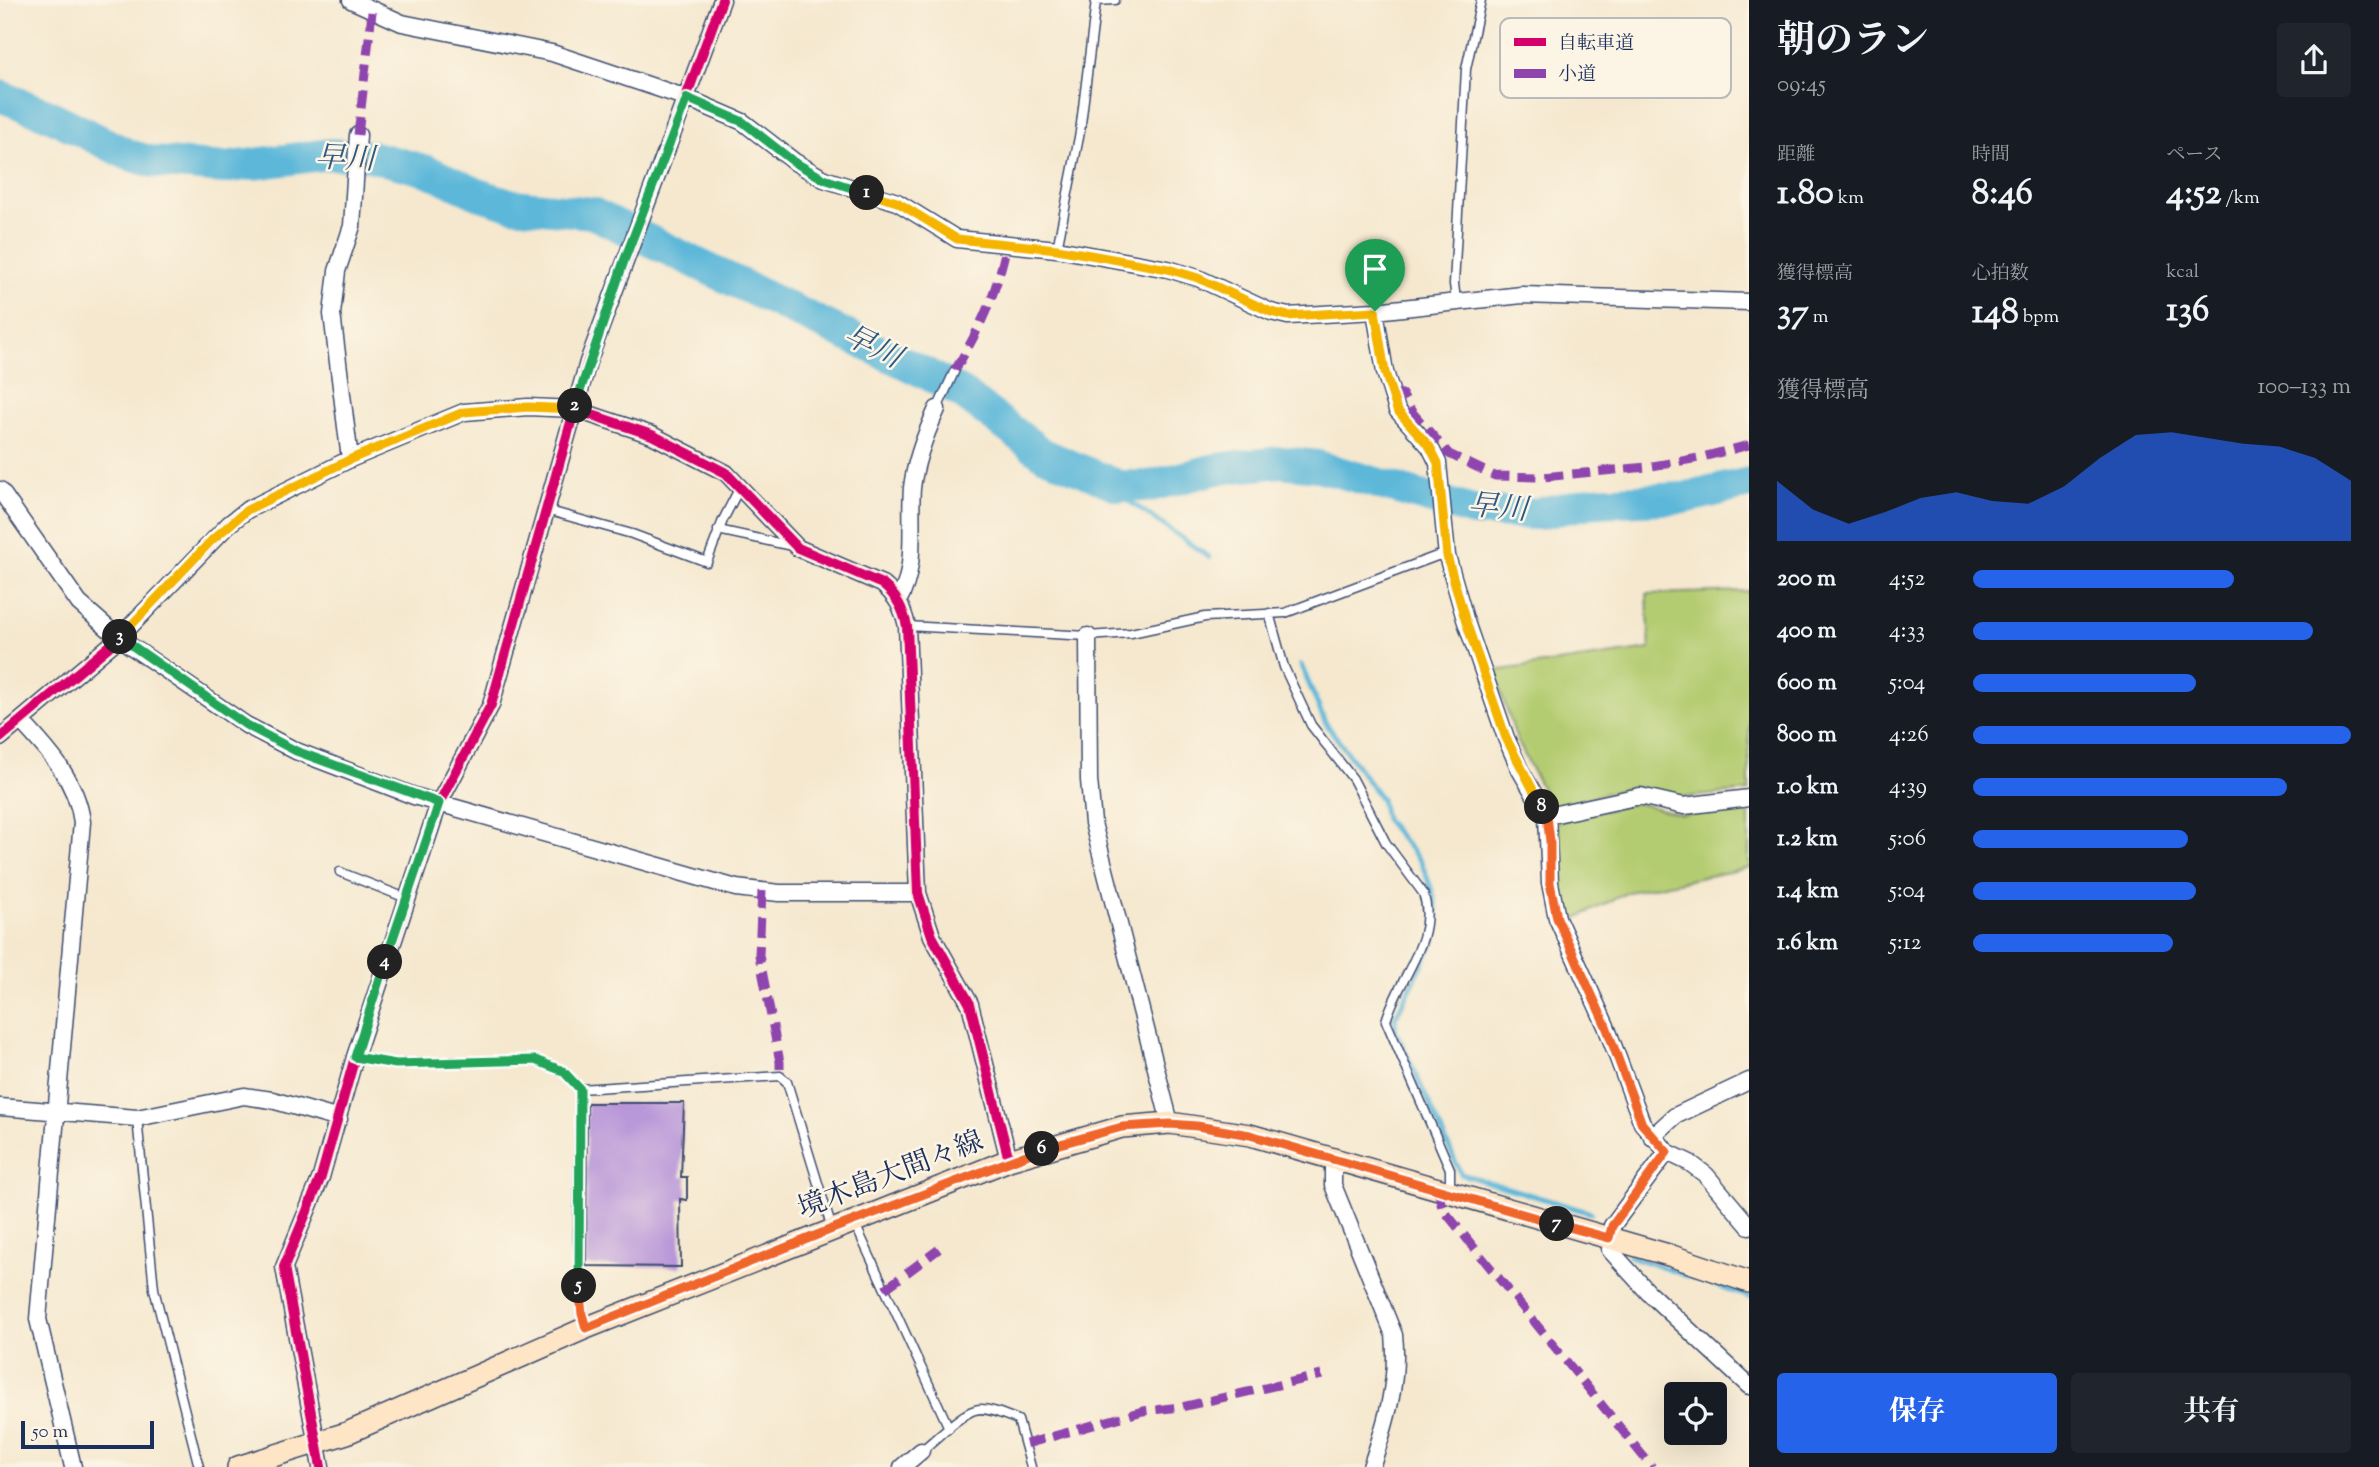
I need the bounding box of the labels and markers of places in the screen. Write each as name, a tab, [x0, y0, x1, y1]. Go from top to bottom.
pin: 1	[850, 176, 884, 210]
pin	[1345, 239, 1405, 311]
pin: 2	[558, 388, 592, 424]
pin: 3	[102, 620, 138, 654]
pin: 8	[1524, 790, 1560, 824]
pin: 4	[368, 944, 402, 979]
pin: 6	[1024, 1132, 1060, 1166]
pin: 7	[1540, 1206, 1574, 1242]
pin: 5	[562, 1268, 596, 1304]

